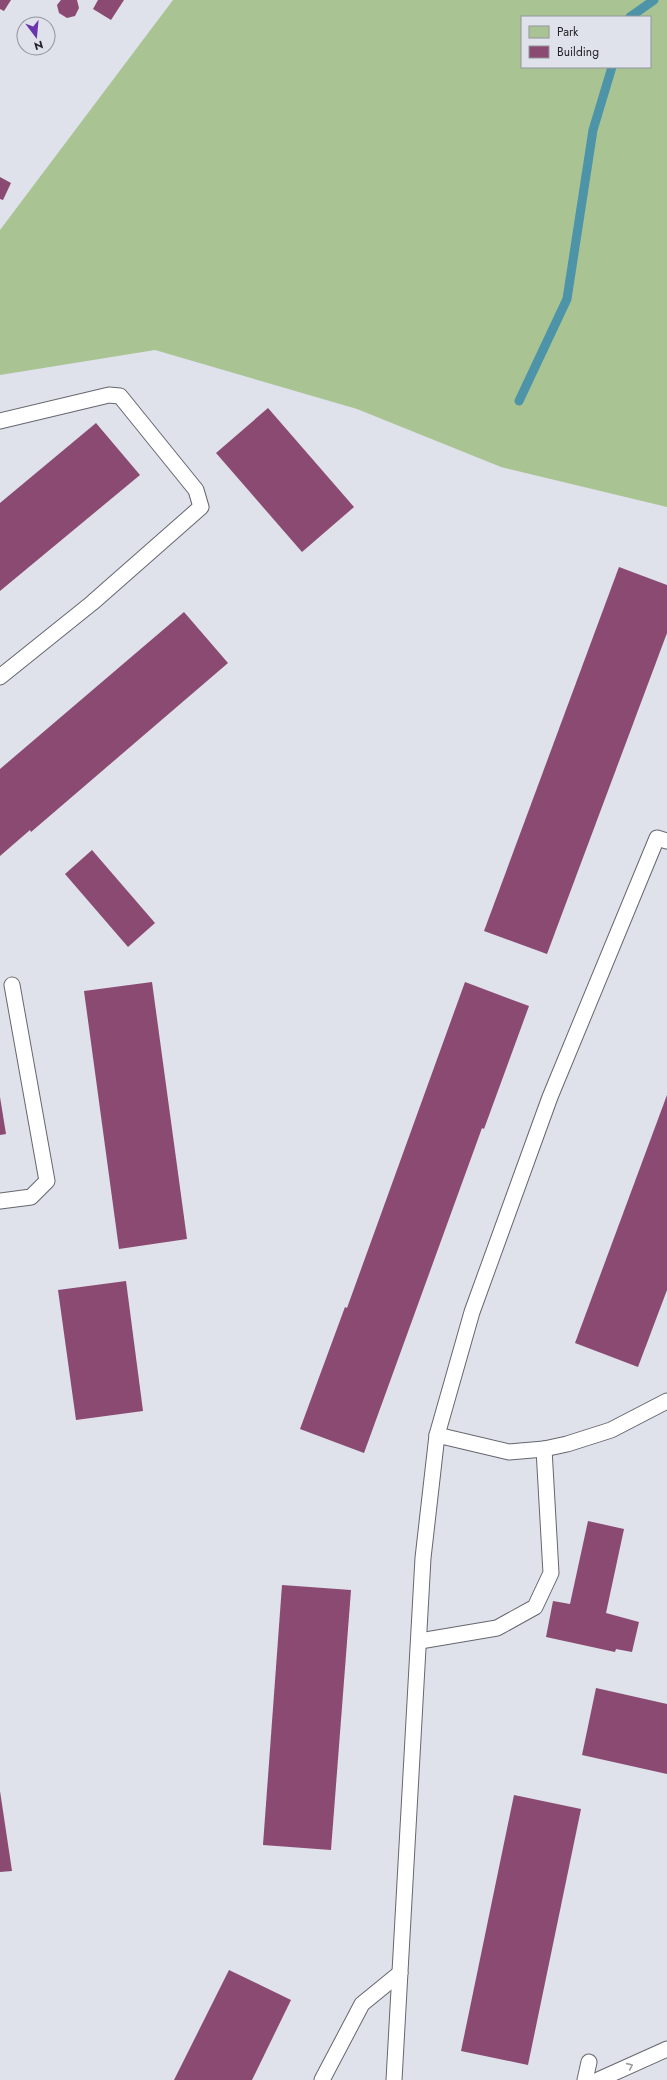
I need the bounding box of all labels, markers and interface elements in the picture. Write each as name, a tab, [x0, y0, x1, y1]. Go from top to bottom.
north arrow	[16, 16, 56, 56]
legend	[521, 16, 651, 68]
text: Park	[557, 23, 579, 41]
text: N	[32, 37, 45, 55]
text: Building	[557, 43, 599, 61]
one-way arrow	[625, 2063, 633, 2071]

